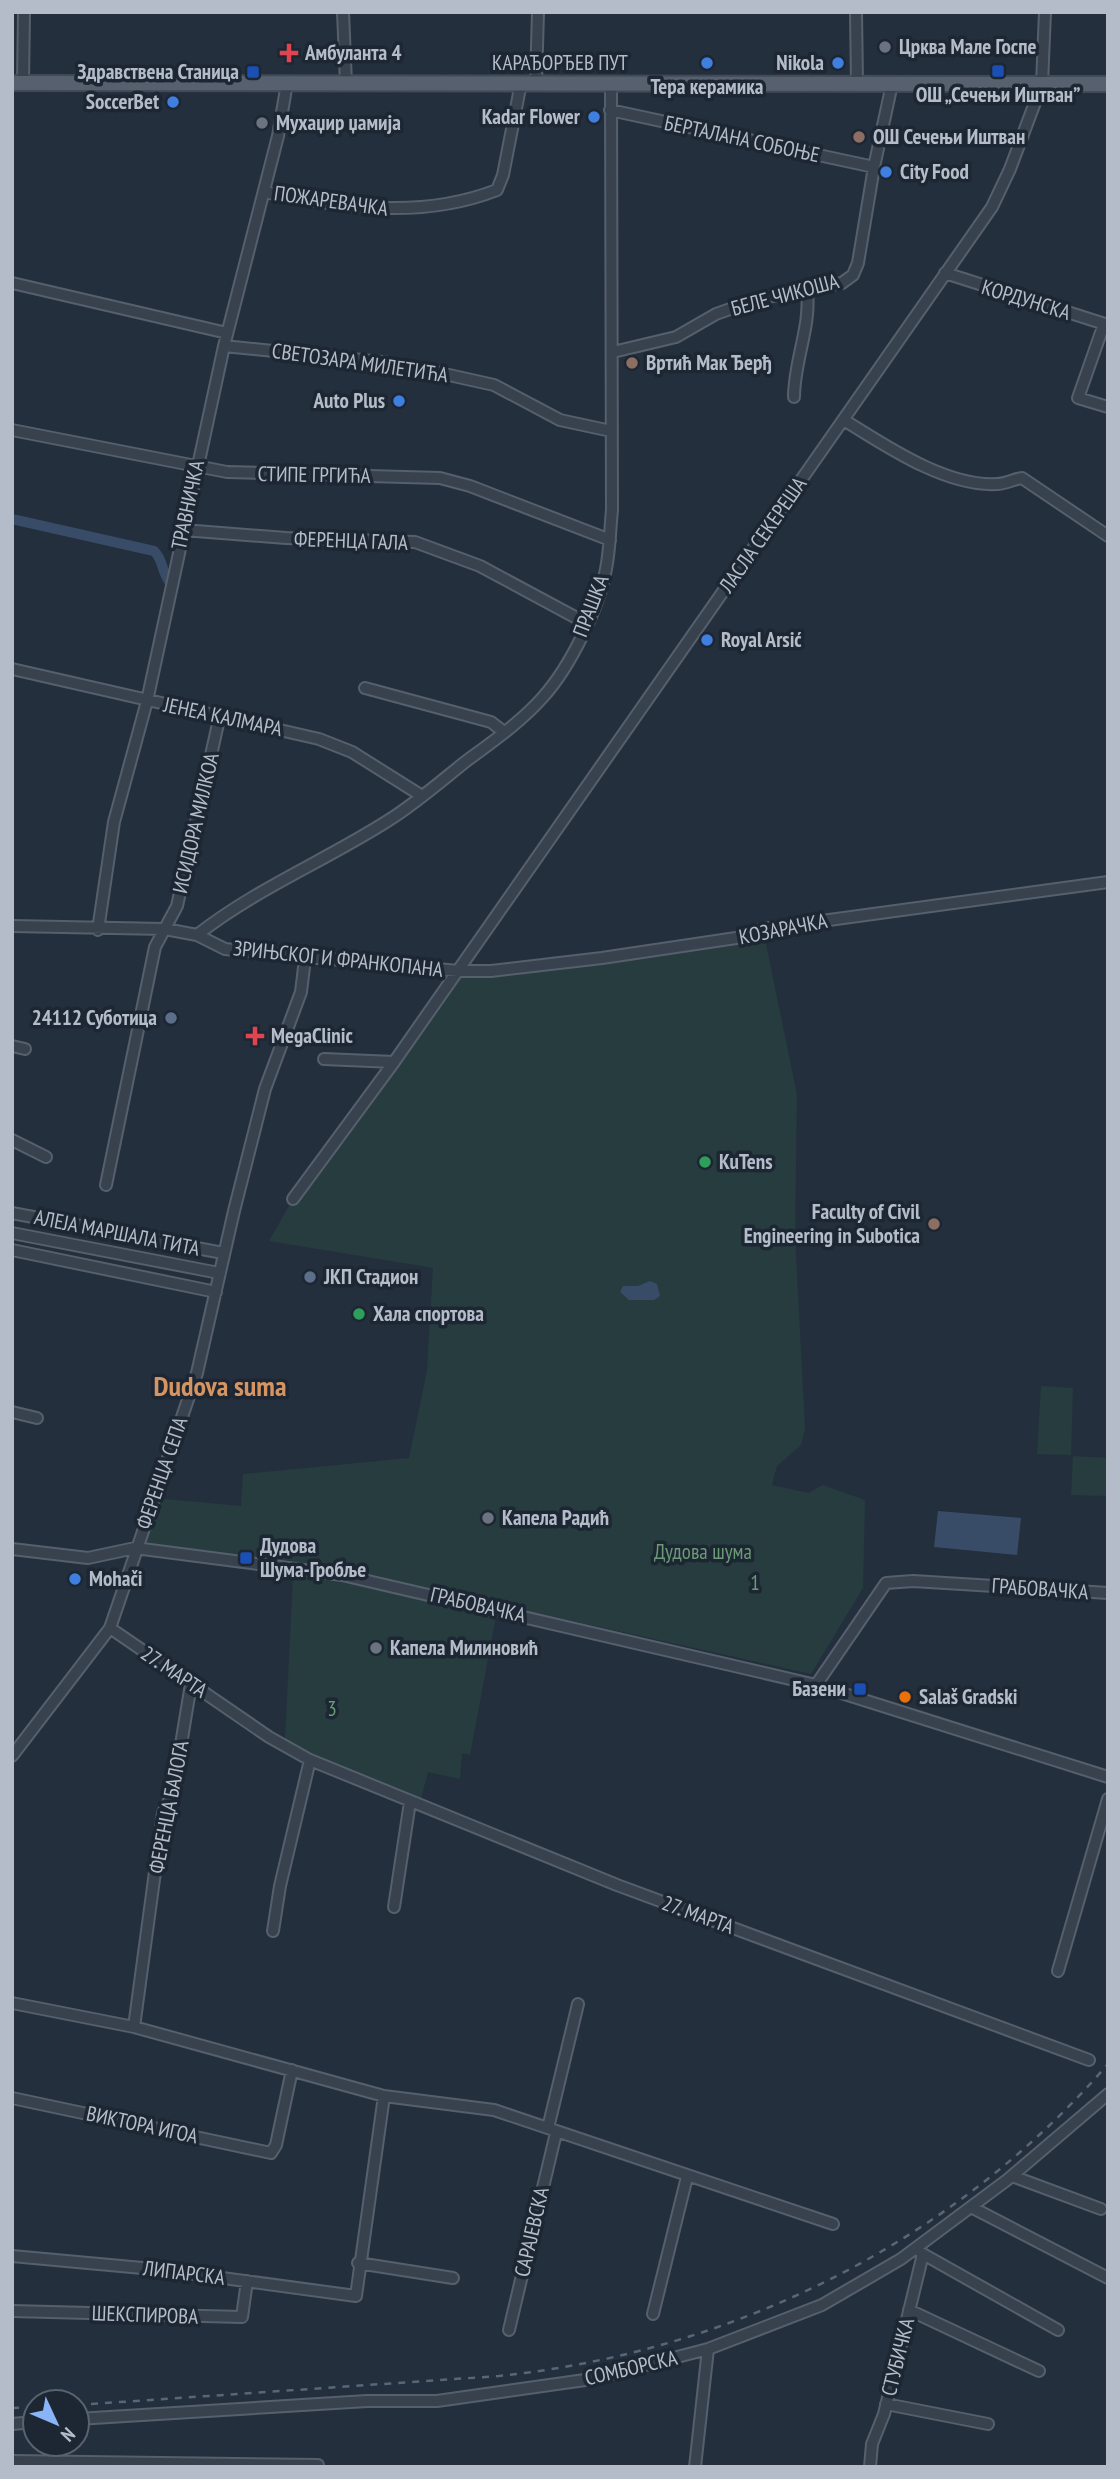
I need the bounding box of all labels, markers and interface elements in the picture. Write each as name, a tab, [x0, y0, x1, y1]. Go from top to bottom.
place label: Црква Мале Госпе	[899, 33, 1036, 60]
place label: Амбуланта 4	[304, 39, 402, 66]
marker: Црква Мале Госпе	[877, 39, 893, 55]
marker: Амбуланта 4	[279, 43, 299, 63]
street label: КАРАЂОРЂЕВ ПУТ	[492, 49, 629, 76]
place label: Nikola	[776, 49, 824, 76]
marker: Тера керамика	[699, 55, 715, 71]
marker: Nikola	[830, 55, 846, 71]
place label: Здравствена Станица	[77, 58, 239, 85]
marker: ОШ „Сечењи Иштван”	[990, 63, 1006, 79]
marker: Здравствена Станица	[245, 64, 261, 80]
place label: Тера керамика	[651, 73, 764, 100]
place label: ОШ „Сечењи Иштван”	[916, 81, 1080, 108]
place label: SoccerBet	[86, 88, 159, 115]
marker: SoccerBet	[165, 94, 181, 110]
place label: Kadar Flower	[482, 103, 581, 130]
place label: Мухаџир џамија	[276, 109, 401, 136]
marker: Kadar Flower	[586, 109, 602, 125]
street label: БЕРТАЛАНА СОБОЊЕ	[662, 109, 822, 168]
marker: Мухаџир џамија	[254, 115, 270, 131]
place label: ОШ Сечењи Иштван	[873, 123, 1025, 150]
marker: ОШ Сечењи Иштван	[851, 129, 867, 145]
place label: City Food	[900, 158, 969, 185]
marker: City Food	[878, 164, 894, 180]
street label: ПОЖАРЕВАЧКА	[272, 179, 390, 222]
street label: БЕЛЕ ЧИКОША	[728, 267, 842, 322]
street label: КОРДУНСКА	[978, 273, 1074, 326]
street label: СВЕТОЗАРА МИЛЕТИЋА	[270, 337, 450, 388]
place label: Вртић Мак Ђерђ	[646, 349, 772, 376]
marker: Вртић Мак Ђерђ	[624, 355, 640, 371]
place label: Auto Plus	[313, 387, 385, 414]
marker: Auto Plus	[391, 393, 407, 409]
street label: ТРАВНИЧКА	[165, 458, 210, 552]
street label: СТИПЕ ГРГИЋА	[257, 460, 371, 489]
street label: ЛАСЛА СЕКЕРЕША	[712, 472, 812, 599]
street label: ФЕРЕНЦА ГАЛА	[294, 525, 408, 556]
street label: ПРАШКА	[566, 571, 615, 641]
place label: Royal Arsić	[721, 626, 802, 653]
marker: Royal Arsić	[699, 632, 715, 648]
street label: ЈЕНЕА КАЛМАРА	[160, 691, 285, 742]
street label: ИСИДОРА МИЛКОА	[166, 750, 225, 896]
street label: КОЗАРАЧКА	[737, 907, 829, 950]
street label: ЗРИЊСКОГ И ФРАНКОПАНА	[232, 934, 444, 983]
place label: 24112 Суботица	[32, 1004, 157, 1031]
marker: 24112 Суботица	[163, 1010, 179, 1026]
place label: MegaClinic	[271, 1022, 353, 1049]
marker: MegaClinic	[245, 1026, 265, 1046]
place label: KuTens	[719, 1148, 773, 1175]
marker: KuTens	[697, 1154, 713, 1170]
place label: Faculty of Civil Engineering in Subotica	[744, 1198, 921, 1249]
street label: АЛЕЈА МАРШАЛА ТИТА	[32, 1203, 202, 1262]
marker: Faculty of Civil Engineering in Subotica	[926, 1216, 942, 1232]
place label: ЈКП Стадион	[323, 1263, 418, 1290]
marker: ЈКП Стадион	[302, 1269, 318, 1285]
place label: Хала спортова	[373, 1300, 484, 1327]
marker: Хала спортова	[351, 1306, 367, 1322]
district label: Dudova suma	[153, 1367, 287, 1404]
street label: ФЕРЕНЦА СЕПА	[130, 1413, 193, 1533]
place label: Капела Радић	[502, 1504, 609, 1531]
marker: Капела Радић	[480, 1510, 496, 1526]
place label: Дудова Шума-Гробље	[260, 1532, 366, 1583]
park label: Дудова шума	[654, 1538, 752, 1565]
marker: Дудова Шума-Гробље	[238, 1550, 254, 1566]
place label: Mohači	[89, 1565, 142, 1592]
park label: 1	[750, 1569, 760, 1596]
marker: Mohači	[67, 1571, 83, 1587]
street label: ГРАБОВАЧКА	[991, 1572, 1089, 1605]
street label: ГРАБОВАЧКА	[428, 1580, 528, 1629]
place label: Капела Милиновић	[390, 1634, 538, 1661]
street label: 27. МАРТА	[136, 1640, 213, 1704]
marker: Капела Милиновић	[368, 1640, 384, 1656]
place label: Базени	[792, 1675, 846, 1702]
marker: Базени	[852, 1681, 868, 1697]
place label: Salaš Gradski	[919, 1683, 1018, 1710]
marker: Salaš Gradski	[897, 1689, 913, 1705]
park label: 3	[327, 1695, 337, 1722]
street label: ФЕРЕНЦА БАЛОГА	[142, 1738, 195, 1876]
street label: 27. МАРТА	[659, 1889, 738, 1940]
street label: ВИКТОРА ИГОА	[84, 2100, 200, 2149]
street label: САРАЈЕВСКА	[508, 2184, 555, 2279]
street label: ЛИПАРСКА	[141, 2254, 226, 2291]
street label: ШЕКСПИРОВА	[91, 2299, 199, 2330]
street label: СТУБИЧКА	[875, 2315, 920, 2399]
street label: СОМБОРСКА	[582, 2344, 680, 2391]
north arrow	[21, 2388, 91, 2458]
text: N	[56, 2423, 80, 2447]

